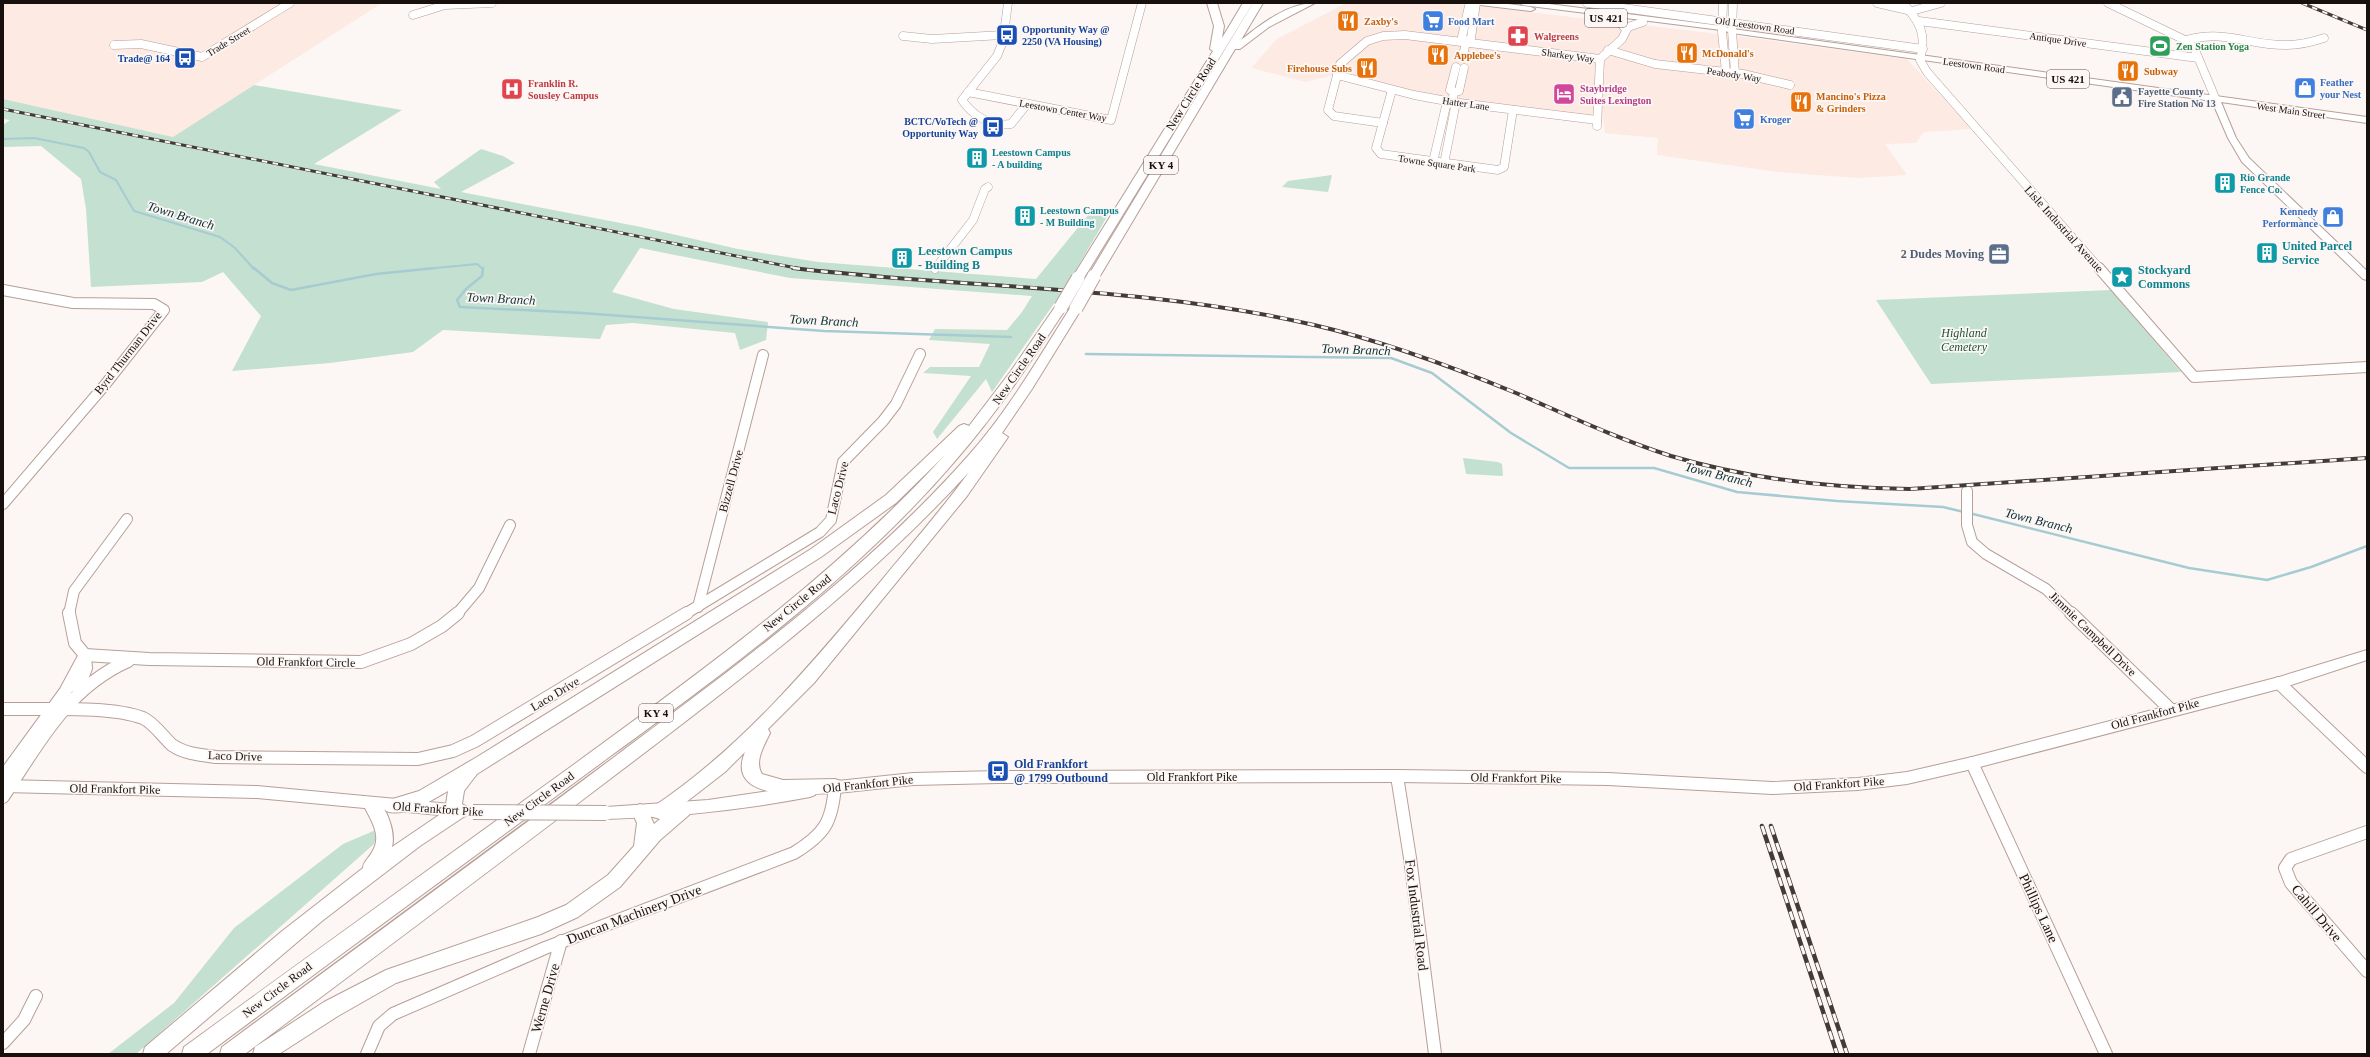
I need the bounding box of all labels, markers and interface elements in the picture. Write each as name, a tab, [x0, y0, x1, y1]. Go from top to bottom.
restaurant icon: Zaxby's	[1335, 8, 1361, 34]
supermarket icon: Food Mart	[1420, 8, 1446, 34]
road number: US 421	[1585, 9, 1627, 27]
street label: Old Leestown Road	[1715, 14, 1795, 37]
place label: Zaxby's	[1364, 16, 1398, 27]
place label: Food Mart	[1448, 16, 1495, 27]
bus stop icon: Opportunity Way @ 2250 (VA Housing)	[994, 22, 1020, 48]
pharmacy icon: Walgreens	[1505, 23, 1531, 49]
street label: Trade Street	[205, 24, 252, 59]
place label: Opportunity Way @ 2250 (VA Housing)	[1022, 24, 1109, 48]
street label: Antique Drive	[2029, 30, 2088, 49]
place label: Walgreens	[1534, 31, 1579, 42]
sports icon: Zen Station Yoga	[2147, 33, 2173, 59]
restaurant icon: McDonald's	[1674, 40, 1700, 66]
place label: Zen Station Yoga	[2176, 41, 2249, 52]
restaurant icon: Applebee's	[1425, 42, 1451, 68]
bus stop icon: Trade@ 164	[172, 45, 198, 71]
street label: Sharkey Way	[1541, 46, 1595, 65]
place label: McDonald's	[1702, 48, 1754, 59]
place label: Applebee's	[1454, 50, 1501, 61]
place label: Trade@ 164	[118, 53, 170, 64]
street label: New Circle Road	[1163, 55, 1219, 133]
restaurant icon: Firehouse Subs	[1354, 55, 1380, 81]
street label: Leestown Road	[1942, 56, 2006, 75]
restaurant icon: Subway	[2115, 58, 2141, 84]
place label: Firehouse Subs	[1287, 63, 1352, 74]
street label: Peabody Way	[1706, 65, 1762, 84]
place label: Subway	[2144, 66, 2178, 77]
road number: US 421	[2047, 70, 2089, 88]
shop icon: Feather your Nest	[2292, 75, 2318, 101]
hospital icon: Franklin R. Sousley Campus	[499, 76, 525, 102]
place label: Feather your Nest	[2320, 77, 2362, 100]
place label: Franklin R. Sousley Campus	[528, 78, 598, 101]
hotel icon: Staybridge Suites Lexington	[1551, 81, 1577, 107]
place label: Staybridge Suites Lexington	[1580, 83, 1652, 106]
public building icon: Fayette County Fire Station No 13	[2109, 84, 2135, 110]
place label: Fayette County Fire Station No 13	[2138, 86, 2216, 109]
restaurant icon: Mancino's Pizza & Grinders	[1788, 89, 1814, 115]
place label: Mancino's Pizza & Grinders	[1816, 91, 1886, 114]
street label: Hatter Lane	[1442, 95, 1491, 112]
street label: Leestown Center Way	[1018, 97, 1107, 124]
street label: West Main Street	[2256, 100, 2326, 121]
supermarket icon: Kroger	[1731, 106, 1757, 132]
bus stop icon: BCTC/VoTech @ Opportunity Way	[980, 114, 1006, 140]
place label: Kroger	[1760, 114, 1791, 125]
place label: BCTC/VoTech @ Opportunity Way	[902, 116, 978, 139]
building icon: Leestown Campus - A building	[964, 145, 990, 171]
place label: Leestown Campus - A building	[992, 147, 1071, 170]
street label: Towne Square Park	[1397, 153, 1476, 174]
road number: KY 4	[1144, 156, 1178, 174]
building icon: Rio Grande Fence Co.	[2212, 170, 2238, 196]
place label: Rio Grande Fence Co.	[2240, 172, 2291, 195]
street label: Lisle Industrial Avenue	[2021, 183, 2107, 275]
water label: Town Branch	[146, 198, 216, 233]
building icon: Leestown Campus - M Building	[1012, 203, 1038, 229]
shop icon: Kennedy Performance	[2320, 204, 2346, 230]
place label: Leestown Campus - M Building	[1040, 205, 1119, 228]
place label: Kennedy Performance	[2262, 206, 2319, 229]
place label: United Parcel Service	[2282, 239, 2353, 267]
building icon: United Parcel Service	[2254, 240, 2280, 266]
office icon: 2 Dudes Moving	[1986, 241, 2012, 267]
place label: Leestown Campus - Building B	[918, 244, 1013, 272]
building icon: Leestown Campus - Building B	[889, 245, 915, 271]
place label: 2 Dudes Moving	[1901, 247, 1984, 261]
place label: Stockyard Commons	[2138, 263, 2191, 291]
place icon: Stockyard Commons	[2109, 264, 2135, 290]
water label: Town Branch	[466, 289, 536, 308]
street label: Byrd Thurman Drive	[91, 309, 165, 397]
water label: Town Branch	[789, 311, 859, 330]
park label: Highland Cemetery	[1940, 326, 1988, 354]
street label: New Circle Road	[989, 331, 1049, 407]
water label: Town Branch	[1321, 341, 1391, 358]
street label: Bizzell Drive	[716, 448, 746, 514]
water label: Town Branch	[1683, 459, 1754, 490]
street label: Laco Drive	[825, 460, 851, 516]
water label: Town Branch	[2003, 505, 2074, 536]
street label: New Circle Road	[760, 571, 834, 635]
street label: Jimmie Campbell Drive	[2047, 589, 2139, 679]
street label: Old Frankfort Circle	[257, 654, 355, 670]
street label: Laco Drive	[528, 674, 582, 714]
street label: Old Frankfort Pike	[2109, 696, 2201, 732]
road number: KY 4	[639, 704, 673, 722]
street label: Laco Drive	[208, 748, 262, 764]
place label: Old Frankfort @ 1799 Outbound	[1014, 757, 1108, 785]
bus stop icon: Old Frankfort @ 1799 Outbound	[985, 758, 1011, 784]
street label: New Circle Road	[501, 769, 577, 829]
street label: Old Frankfort Pike	[1147, 770, 1237, 784]
street label: Old Frankfort Pike	[1471, 770, 1561, 786]
street label: Old Frankfort Pike	[822, 772, 914, 796]
street label: Old Frankfort Pike	[1793, 774, 1885, 794]
street label: Old Frankfort Pike	[70, 781, 160, 797]
street label: Old Frankfort Pike	[392, 799, 484, 819]
street label: Fox Industrial Road	[1402, 859, 1431, 972]
street label: Phillips Lane	[2016, 871, 2061, 945]
street label: Duncan Machinery Drive	[565, 882, 704, 947]
street label: Cahill Drive	[2288, 882, 2345, 945]
street label: New Circle Road	[240, 959, 314, 1021]
street label: Werne Drive	[528, 962, 563, 1035]

